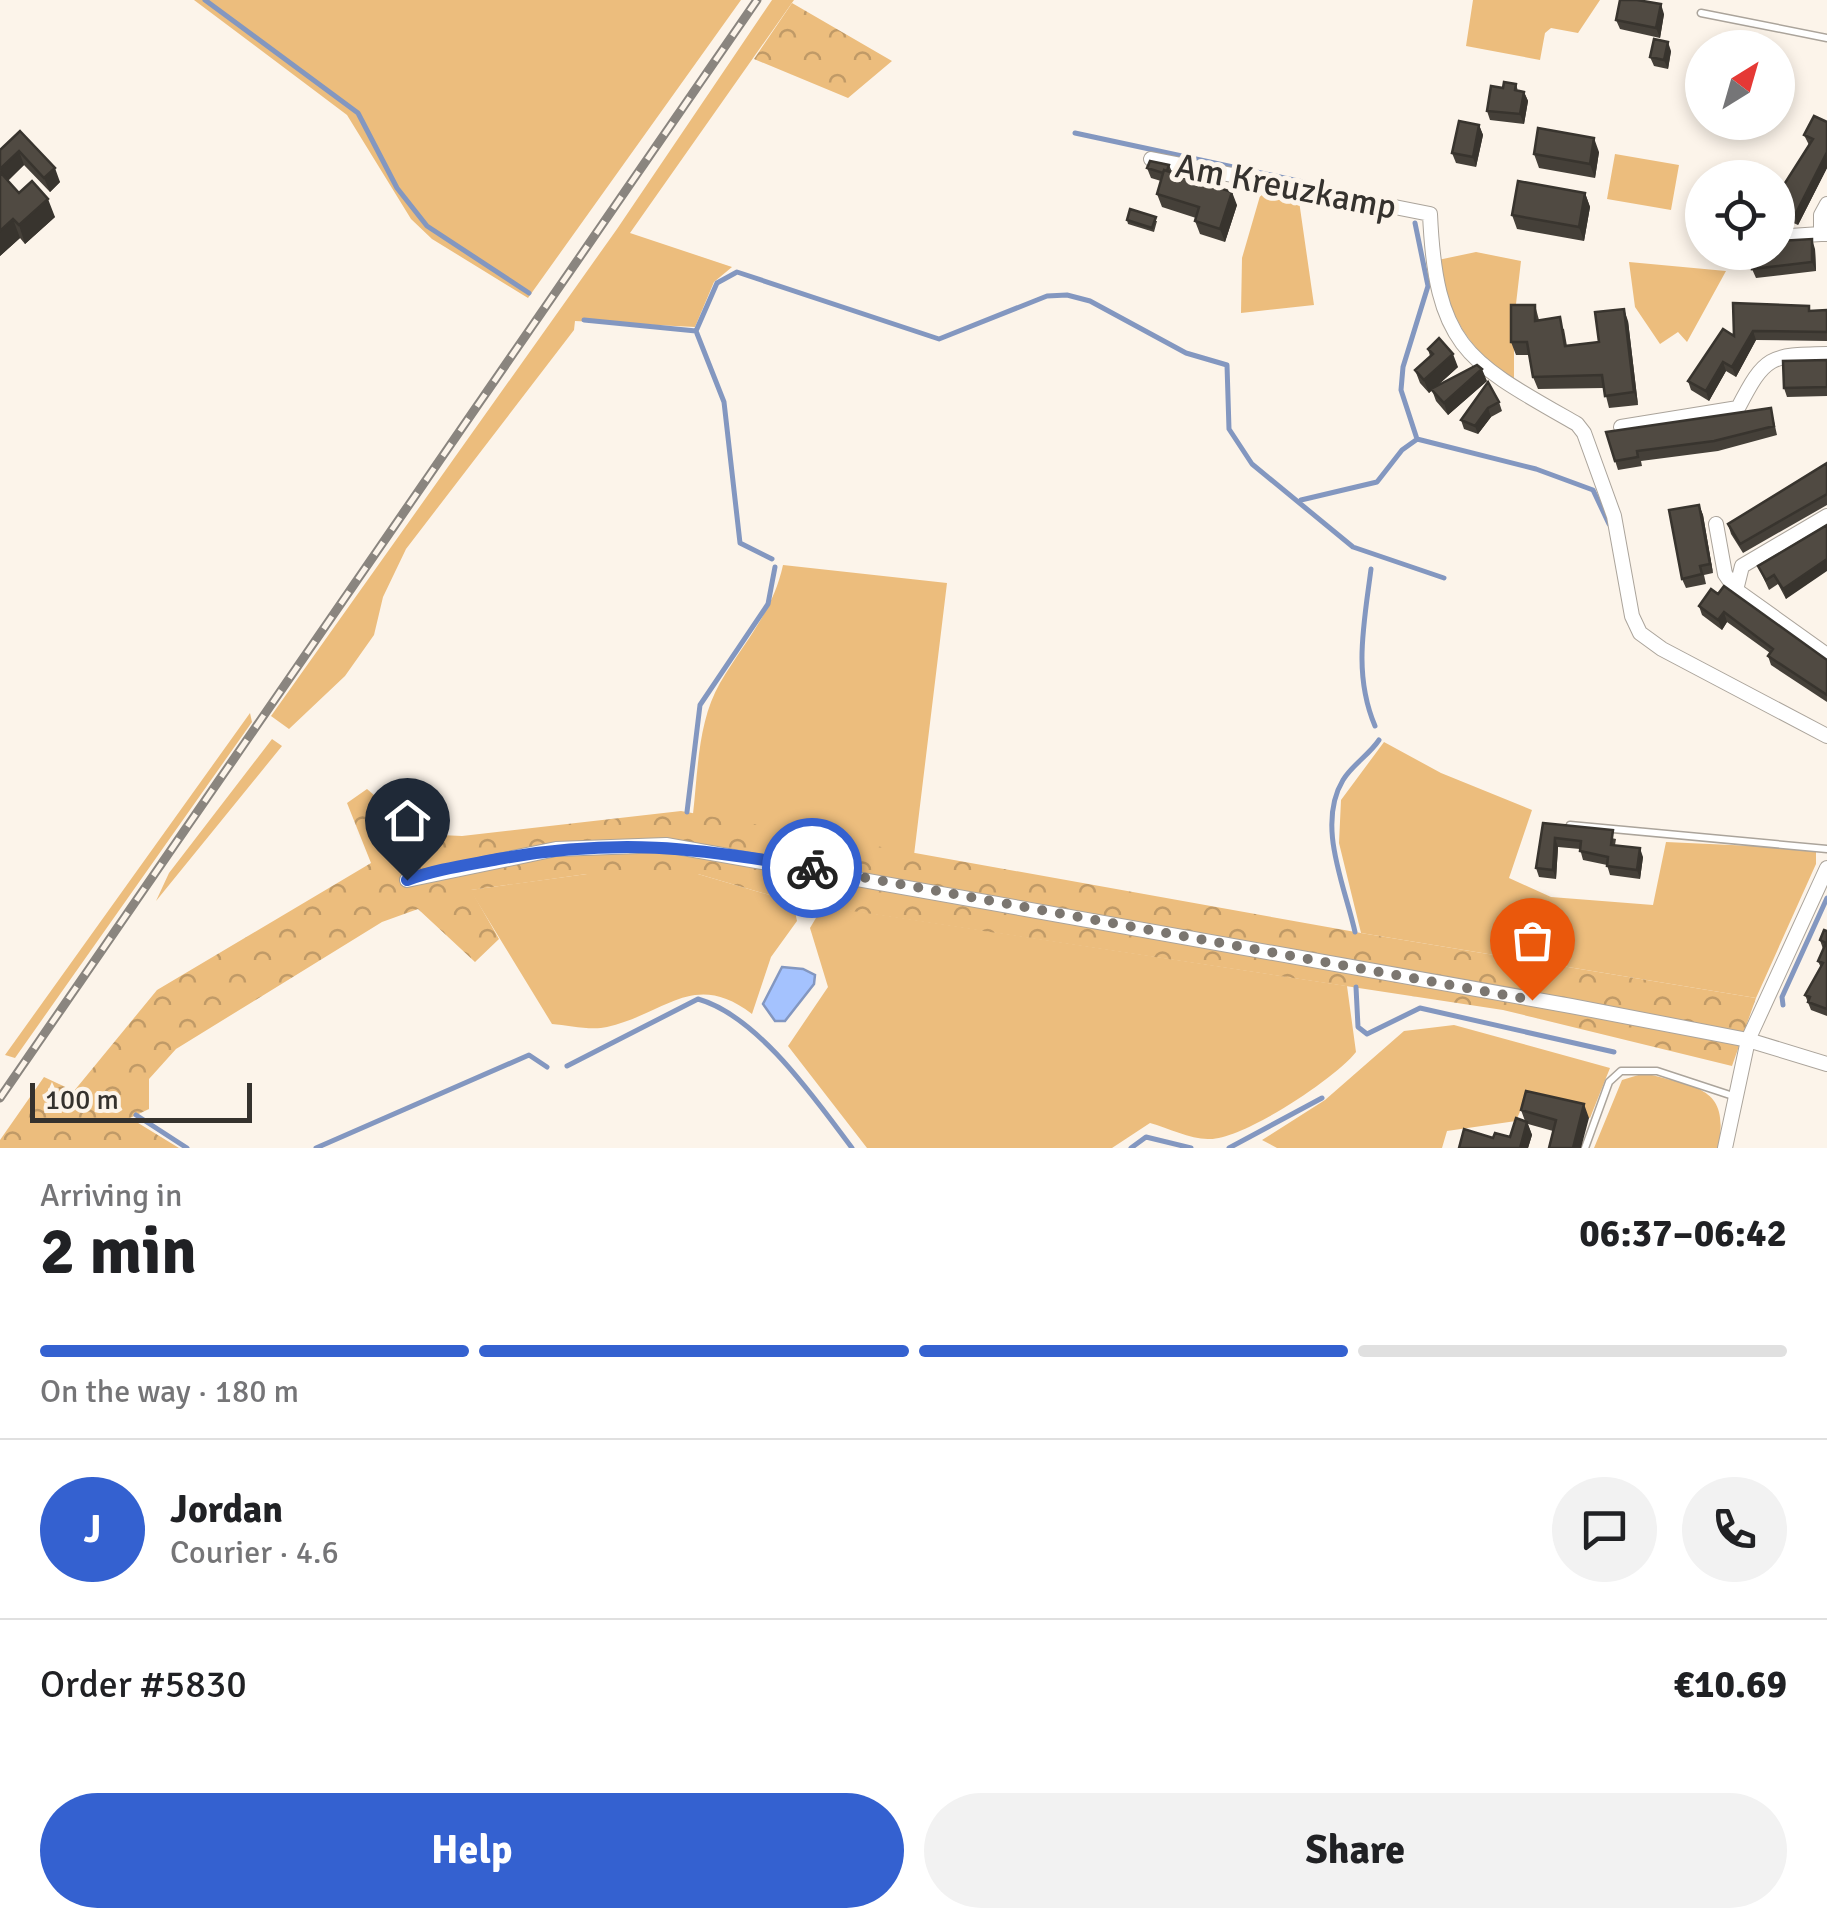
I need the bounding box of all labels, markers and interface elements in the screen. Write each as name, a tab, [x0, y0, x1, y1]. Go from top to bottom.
north arrow	[1685, 30, 1795, 140]
map controls	[1685, 30, 1795, 270]
street label: Am Kreuzkamp	[1172, 144, 1400, 229]
button: locate	[1685, 160, 1795, 270]
pin	[365, 778, 450, 881]
icon: home	[380, 793, 435, 848]
courier	[762, 818, 862, 918]
icon: bike	[785, 841, 840, 896]
pin	[1490, 898, 1575, 1001]
icon: bag	[1505, 913, 1560, 968]
scale bar	[30, 1078, 252, 1122]
text: 100 m	[45, 1083, 119, 1117]
text: Arriving in	[40, 1176, 182, 1215]
text: 06:37–06:42	[1579, 1210, 1787, 1257]
text: 2 min	[40, 1212, 197, 1292]
text: On the way · 180 m	[40, 1372, 299, 1411]
button: chat	[1552, 1477, 1657, 1582]
button: phone	[1682, 1477, 1787, 1582]
text: Jordan	[170, 1486, 283, 1533]
text: J	[84, 1506, 101, 1553]
text: Courier · 4.6	[170, 1533, 339, 1572]
text: Order #5830	[40, 1661, 247, 1708]
text: €10.69	[1674, 1661, 1787, 1708]
button: Help	[40, 1793, 904, 1908]
button: Share	[924, 1793, 1787, 1908]

